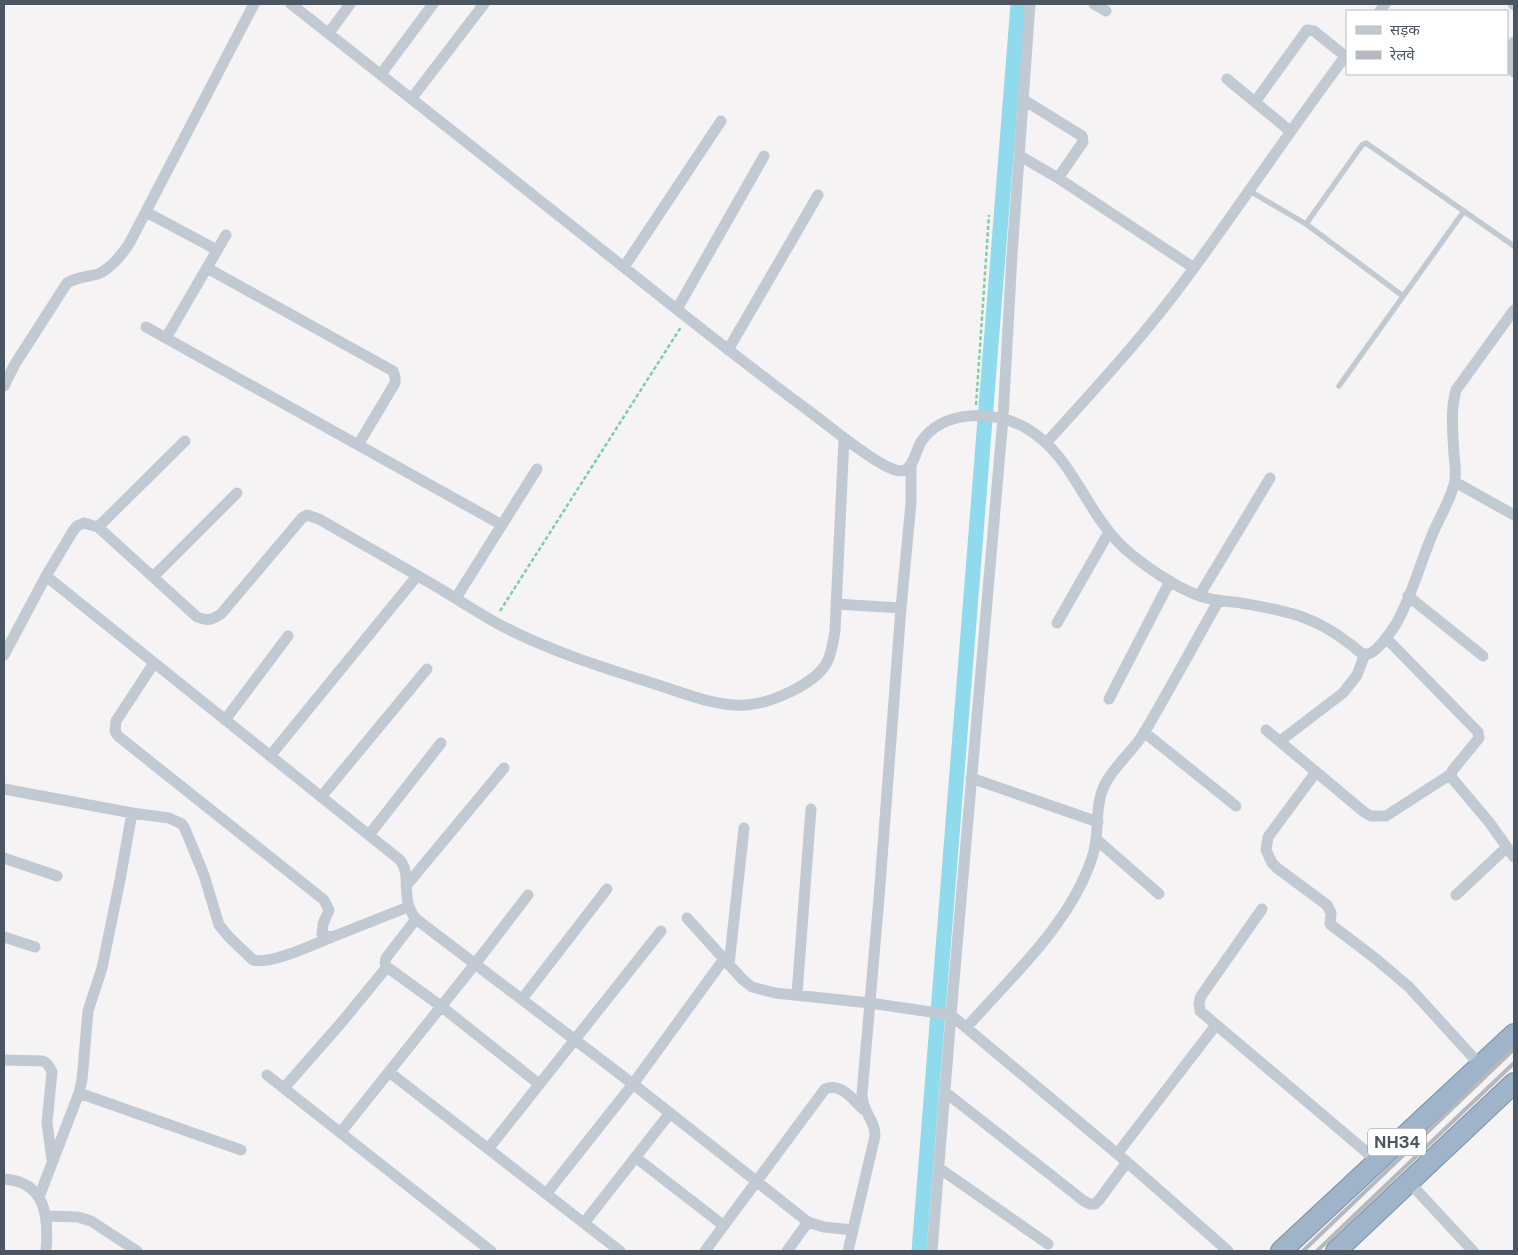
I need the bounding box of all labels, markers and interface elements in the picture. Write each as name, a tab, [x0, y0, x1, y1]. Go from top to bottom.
legend	[1346, 10, 1508, 75]
text: सड़क	[1390, 21, 1420, 38]
text: रेलवे	[1389, 46, 1415, 63]
road number: NH34	[1368, 1128, 1426, 1156]

